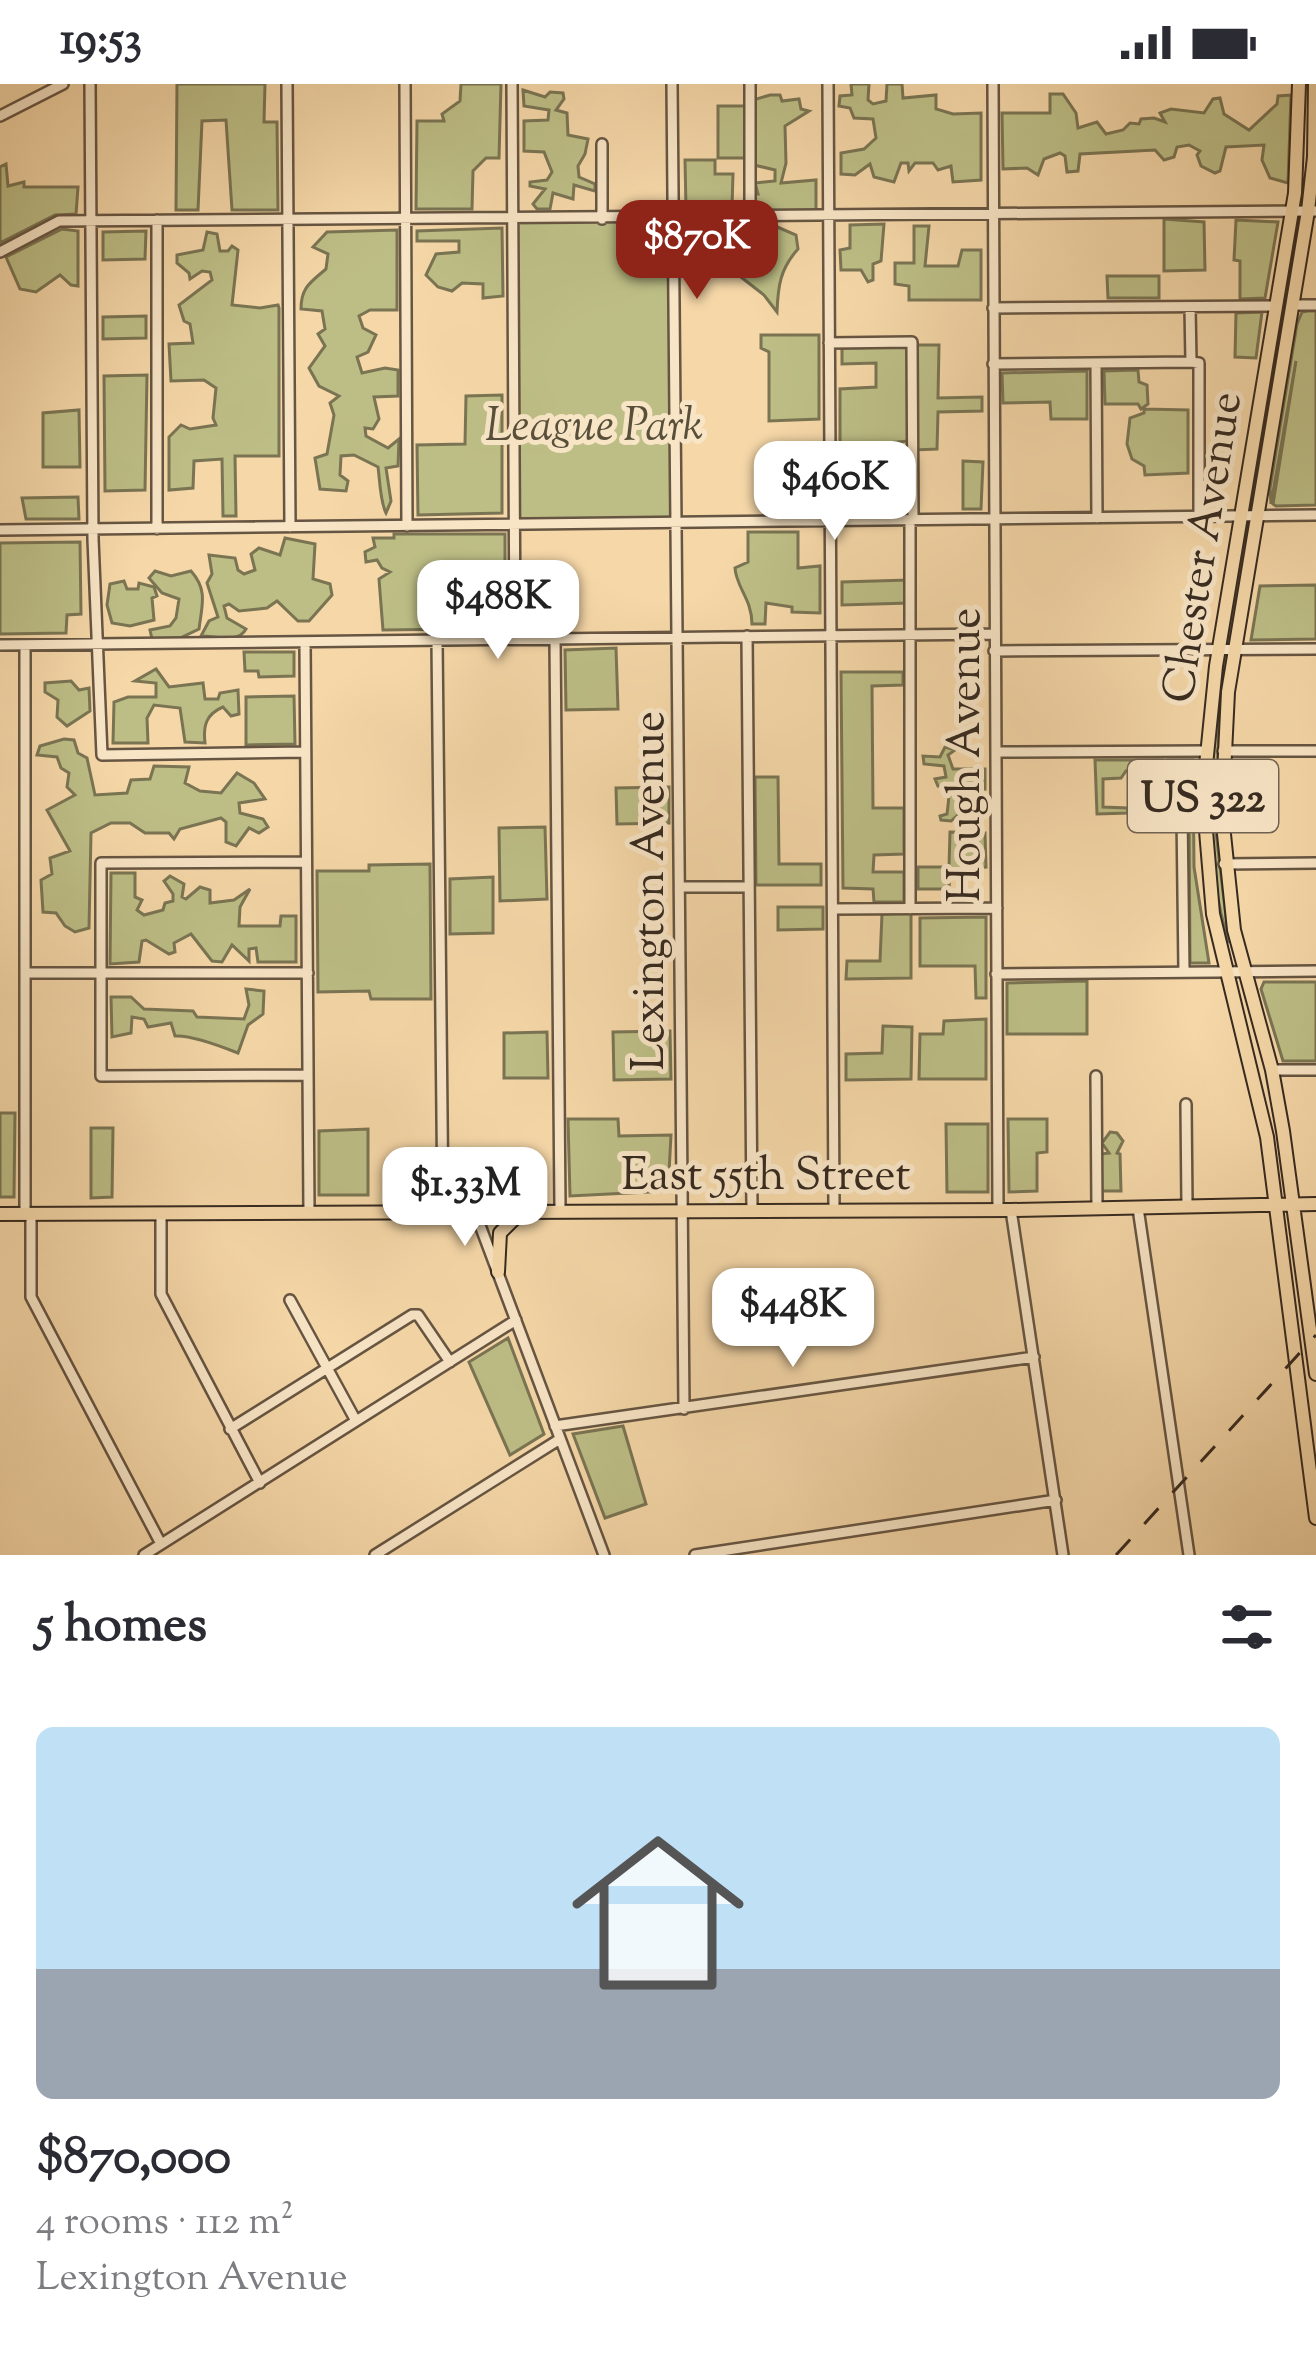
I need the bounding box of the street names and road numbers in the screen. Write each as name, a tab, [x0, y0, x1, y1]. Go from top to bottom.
street label: Chester Avenue	[1149, 388, 1262, 708]
street label: Hough Avenue	[936, 608, 1001, 902]
street label: Lexington Avenue	[620, 711, 685, 1071]
road number: US 322	[1128, 760, 1278, 832]
street label: East 55th Street	[621, 1146, 911, 1211]

